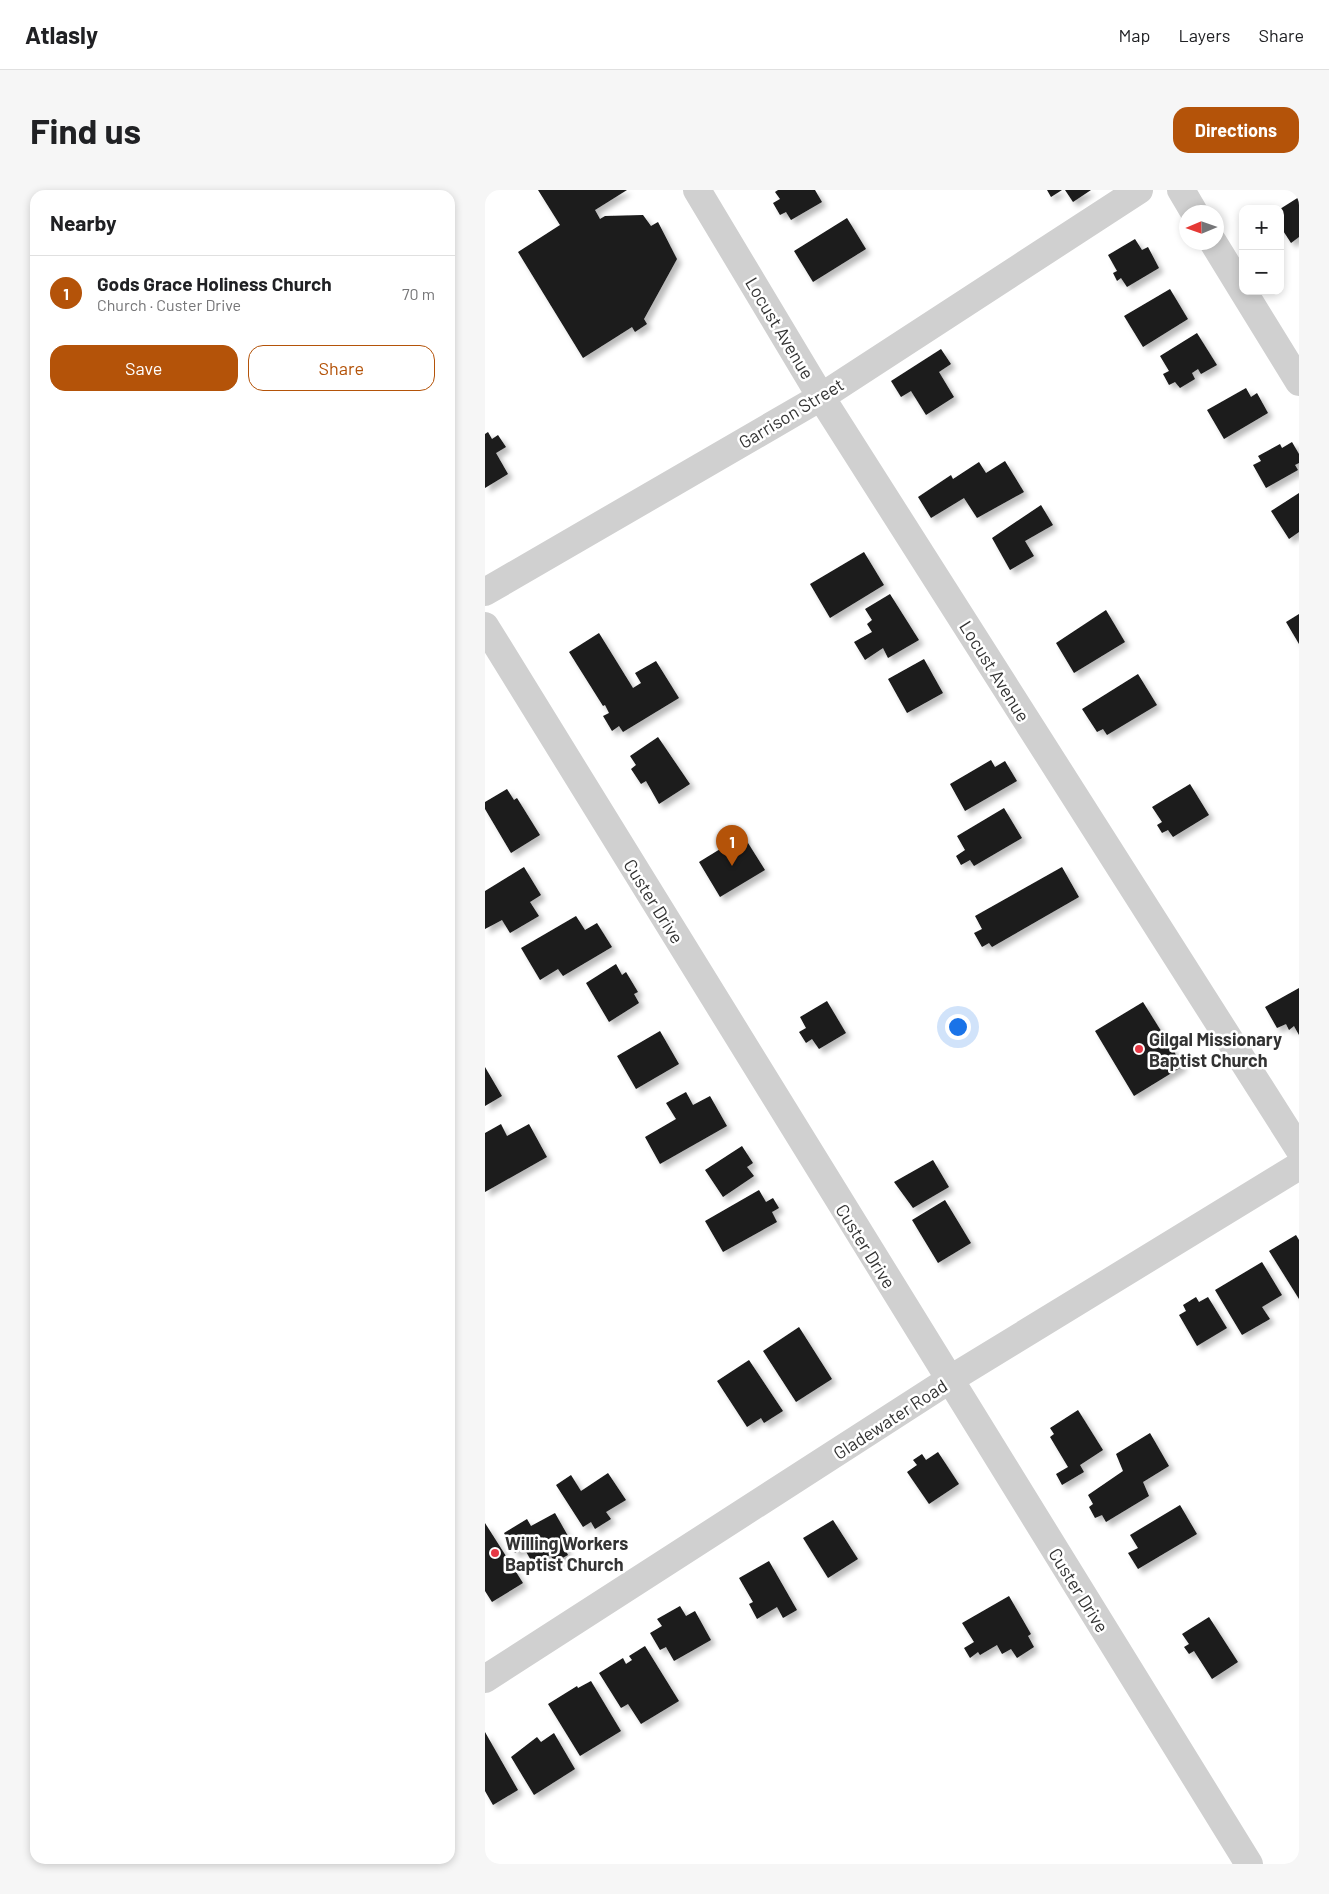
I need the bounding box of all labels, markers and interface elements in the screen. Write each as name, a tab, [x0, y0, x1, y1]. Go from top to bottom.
text: Atlasly	[25, 20, 98, 49]
text: Map	[1118, 24, 1150, 46]
text: Layers	[1178, 24, 1231, 46]
text: Share	[1259, 24, 1304, 46]
button: Directions	[1173, 107, 1299, 153]
text: Find us	[30, 109, 141, 151]
north arrow	[1179, 205, 1224, 250]
map controls	[1239, 205, 1284, 295]
button: +	[1239, 205, 1284, 250]
text: Nearby	[50, 210, 116, 235]
button: −	[1239, 250, 1284, 295]
text: Gods Grace Holiness Church	[97, 272, 332, 295]
street label: Locust Avenue	[741, 273, 819, 383]
text: 1	[63, 284, 69, 303]
text: 70 m	[402, 284, 435, 303]
text: Church · Custer Drive	[97, 295, 241, 314]
button: Save	[50, 345, 238, 391]
button: Share	[248, 345, 435, 391]
street label: Garrison Street	[734, 373, 848, 453]
street label: Locust Avenue	[955, 616, 1035, 726]
pin: 1	[716, 825, 748, 866]
street label: Custer Drive	[619, 855, 689, 947]
your location	[945, 1014, 971, 1040]
place label: Gilgal Missionary Baptist Church	[1149, 1028, 1282, 1071]
marker: Gilgal Missionary Baptist Church	[1133, 1043, 1145, 1055]
street label: Custer Drive	[831, 1200, 901, 1292]
street label: Gladewater Road	[829, 1374, 951, 1464]
place label: Willing Workers Baptist Church	[505, 1532, 628, 1575]
street label: Custer Drive	[1044, 1544, 1114, 1636]
marker: Willing Workers Baptist Church	[489, 1547, 501, 1559]

